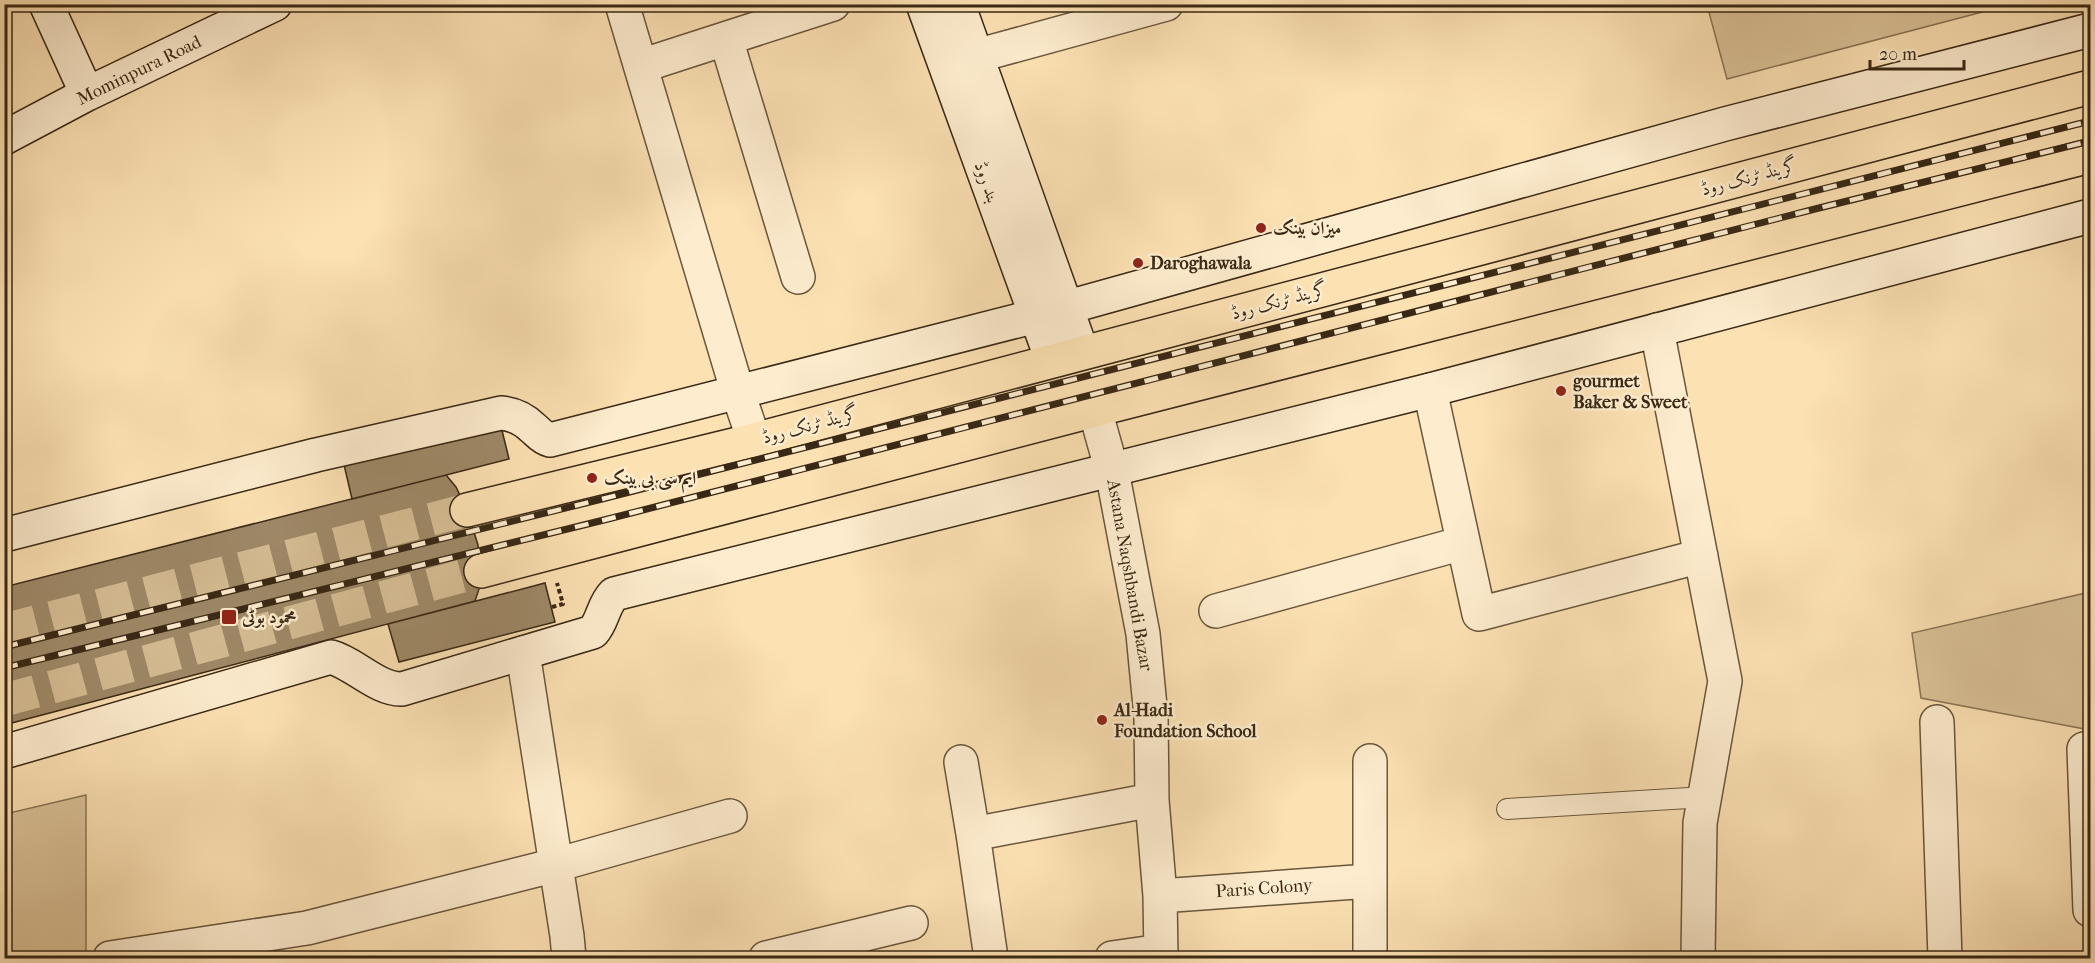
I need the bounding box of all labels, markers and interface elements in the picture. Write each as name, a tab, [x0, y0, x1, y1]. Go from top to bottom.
street label: Mominpura Road	[74, 31, 205, 110]
scale bar	[1870, 33, 1964, 71]
text: 20 m	[1879, 44, 1917, 65]
street label: گرینڈ ٹرنک روڈ	[1698, 153, 1800, 201]
street label: بند روڈ	[969, 159, 1004, 206]
place label: میزان بینک	[1273, 218, 1341, 239]
marker: میزان بینک	[1254, 221, 1268, 235]
place label: Daroghawala	[1150, 253, 1252, 274]
marker: Daroghawala	[1131, 256, 1145, 270]
street label: گرینڈ ٹرنک روڈ	[1228, 277, 1330, 325]
place label: gourmet Baker & Sweet	[1573, 371, 1688, 413]
marker: gourmet Baker & Sweet	[1554, 384, 1568, 398]
street label: گرینڈ ٹرنک روڈ	[759, 401, 861, 449]
place label: ایم سی بی بینک	[604, 468, 696, 494]
marker: ایم سی بی بینک	[585, 471, 599, 485]
street label: Astana Naqshbandi Bazar	[1102, 477, 1157, 673]
place label: محمود بوٹی	[241, 607, 296, 628]
marker: محمود بوٹی	[220, 608, 238, 626]
place label: Al-Hadi Foundation School	[1113, 700, 1257, 742]
marker: Al-Hadi Foundation School	[1095, 713, 1109, 727]
street label: Paris Colony	[1215, 875, 1315, 902]

